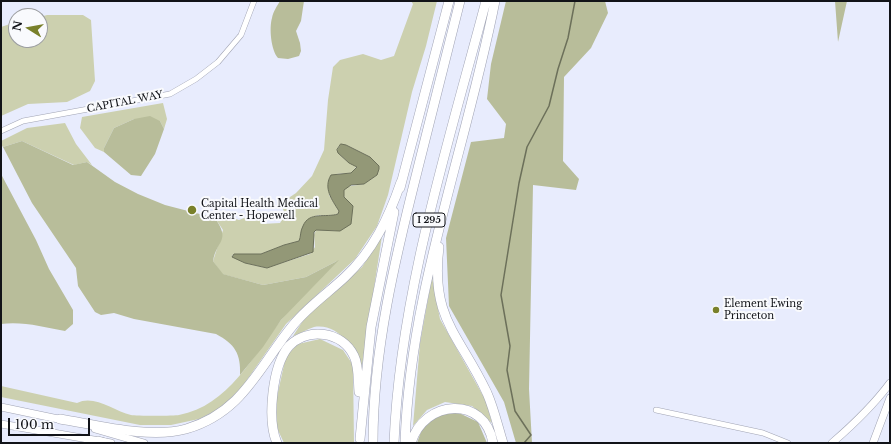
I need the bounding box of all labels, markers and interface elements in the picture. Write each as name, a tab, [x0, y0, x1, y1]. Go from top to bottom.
north arrow	[8, 8, 48, 48]
text: N	[9, 19, 25, 32]
street label: CAPITAL WAY	[86, 89, 164, 115]
place label: Capital Health Medical Center - Hopewell	[201, 198, 318, 222]
marker: Capital Health Medical Center - Hopewell	[186, 204, 198, 216]
road number: I 295	[413, 213, 445, 227]
place label: Element Ewing Princeton	[724, 298, 802, 322]
marker: Element Ewing Princeton	[711, 305, 721, 315]
scale bar	[10, 410, 92, 436]
text: 100 m	[15, 417, 54, 432]

